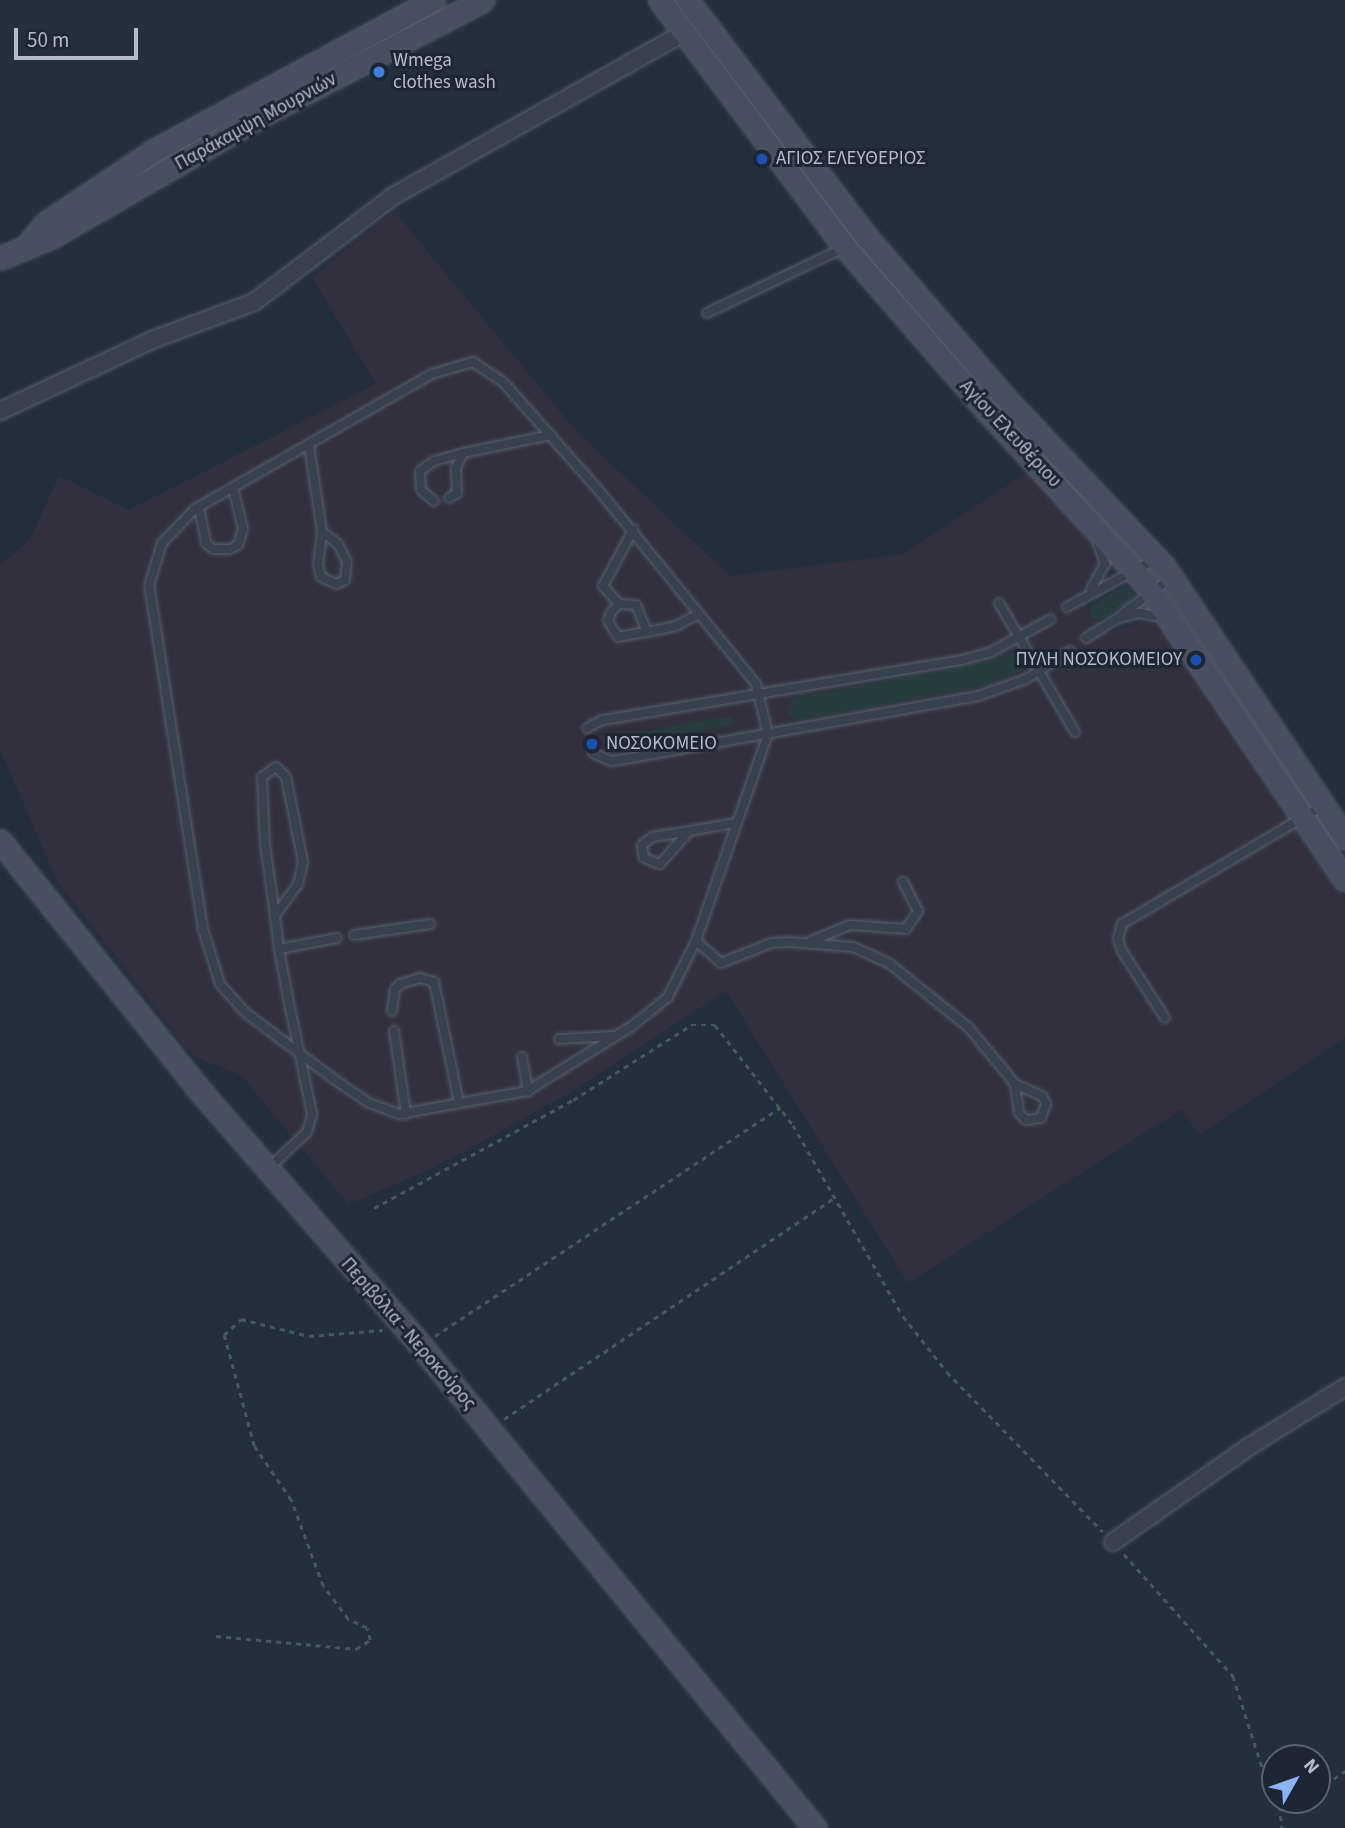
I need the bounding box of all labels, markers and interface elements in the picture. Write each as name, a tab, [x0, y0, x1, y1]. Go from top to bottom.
scale bar	[18, 14, 142, 58]
text: 50 m	[27, 25, 69, 55]
place label: Wmega clothes wash	[393, 50, 496, 94]
marker: Wmega clothes wash	[371, 64, 387, 80]
street label: Παράκαμψη Μουρνιών	[171, 68, 341, 176]
place label: ΑΓΙΟΣ ΕΛΕΥΘΕΡΙΟΣ	[776, 148, 926, 170]
marker: ΑΓΙΟΣ ΕΛΕΥΘΕΡΙΟΣ	[754, 151, 770, 167]
street label: Αγίου Ελευθέριου	[954, 376, 1066, 492]
place label: ΠΥΛΗ ΝΟΣΟΚΟΜΕΙΟΥ	[1015, 649, 1182, 671]
marker: ΠΥΛΗ ΝΟΣΟΚΟΜΕΙΟΥ	[1188, 652, 1204, 668]
place label: ΝΟΣΟΚΟΜΕΙΟ	[606, 733, 717, 755]
marker: ΝΟΣΟΚΟΜΕΙΟ	[584, 736, 600, 752]
street label: Περιβόλια - Νεροκούρος	[336, 1253, 480, 1415]
north arrow	[1261, 1744, 1331, 1814]
text: N	[1297, 1753, 1325, 1780]

